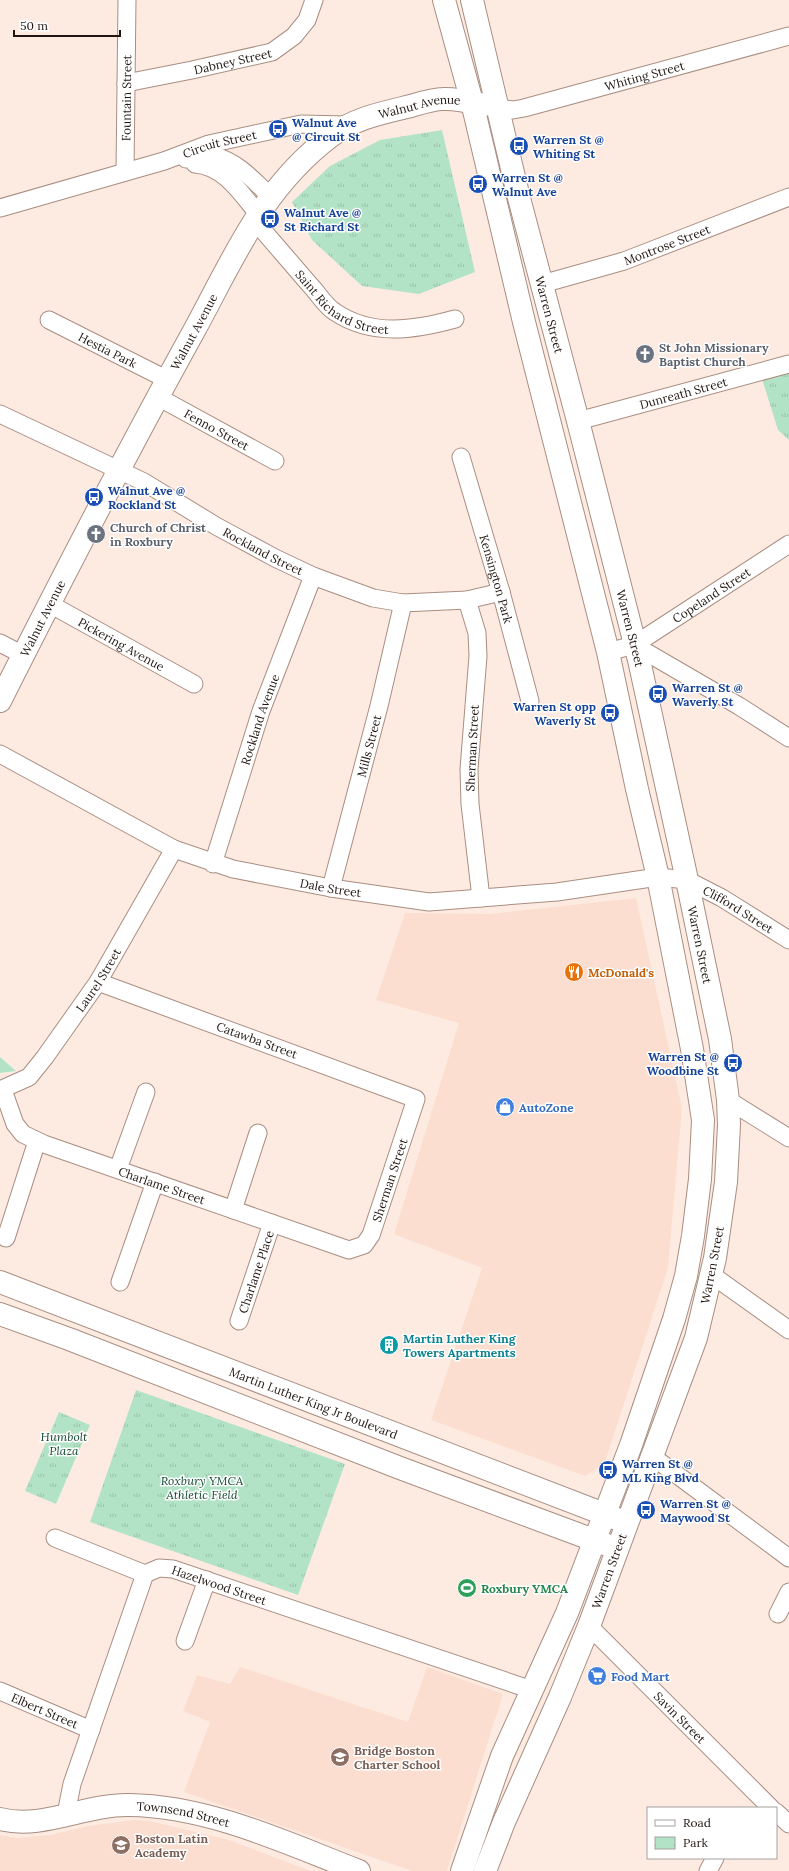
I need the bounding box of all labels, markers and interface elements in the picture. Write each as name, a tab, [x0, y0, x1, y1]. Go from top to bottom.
scale bar	[14, 12, 120, 38]
text: 50 m	[20, 18, 48, 33]
street label: Dabney Street	[192, 45, 273, 77]
street label: Fountain Street	[118, 54, 134, 141]
street label: Whiting Street	[603, 57, 686, 93]
street label: Walnut Avenue	[377, 91, 462, 121]
place label: Walnut Ave @ Circuit St	[292, 115, 361, 144]
bus stop icon: Walnut Ave @ Circuit St	[267, 118, 289, 140]
street label: Circuit Street	[180, 126, 258, 161]
place label: Warren St @ Whiting St	[533, 132, 604, 161]
bus stop icon: Warren St @ Whiting St	[508, 135, 530, 157]
place label: Warren St @ Walnut Ave	[492, 170, 563, 199]
bus stop icon: Warren St @ Walnut Ave	[467, 173, 489, 195]
place label: Walnut Ave @ St Richard St	[284, 205, 361, 234]
bus stop icon: Walnut Ave @ St Richard St	[259, 208, 281, 230]
street label: Montrose Street	[621, 221, 712, 268]
street label: Saint Richard Street	[293, 267, 390, 336]
street label: Warren Street	[532, 274, 567, 355]
street label: Walnut Avenue	[167, 290, 220, 372]
street label: Hestia Park	[76, 329, 140, 371]
place label: St John Missionary Baptist Church	[659, 340, 769, 369]
church icon: St John Missionary Baptist Church	[634, 343, 656, 365]
street label: Dunreath Street	[638, 373, 729, 412]
street label: Fenno Street	[182, 405, 252, 453]
place label: Walnut Ave @ Rockland St	[108, 483, 185, 512]
bus stop icon: Walnut Ave @ Rockland St	[83, 486, 105, 508]
place label: Church of Christ in Roxbury	[110, 520, 207, 549]
church icon: Church of Christ in Roxbury	[85, 523, 107, 545]
street label: Rockland Street	[220, 524, 306, 578]
street label: Kensington Park	[477, 533, 517, 626]
street label: Copeland Street	[669, 564, 753, 626]
street label: Walnut Avenue	[16, 577, 68, 659]
street label: Warren Street	[614, 588, 648, 668]
street label: Pickering Avenue	[76, 614, 168, 674]
street label: Rockland Avenue	[237, 671, 282, 767]
place label: Warren St @ Waverly St	[672, 680, 743, 709]
bus stop icon: Warren St @ Waverly St	[647, 683, 669, 705]
place label: Warren St opp Waverly St	[513, 699, 597, 728]
bus stop icon: Warren St opp Waverly St	[599, 702, 621, 724]
street label: Sherman Street	[462, 704, 482, 792]
street label: Mills Street	[353, 713, 384, 779]
street label: Dale Street	[299, 875, 363, 900]
street label: Clifford Street	[701, 882, 777, 936]
street label: Warren Street	[685, 904, 716, 985]
street label: Laurel Street	[72, 945, 124, 1015]
restaurant icon: McDonald's	[563, 961, 585, 983]
place label: McDonald's	[588, 965, 654, 980]
street label: Catawba Street	[214, 1018, 300, 1062]
place label: Warren St @ Woodbine St	[647, 1049, 720, 1078]
bus stop icon: Warren St @ Woodbine St	[722, 1052, 744, 1074]
shop icon: AutoZone	[494, 1096, 516, 1118]
place label: AutoZone	[519, 1100, 574, 1115]
street label: Sherman Street	[368, 1136, 410, 1224]
street label: Charlame Street	[117, 1163, 208, 1207]
street label: Warren Street	[697, 1224, 727, 1305]
street label: Charlame Place	[235, 1228, 277, 1315]
place label: Martin Luther King Towers Apartments	[403, 1331, 517, 1360]
building icon: Martin Luther King Towers Apartments	[378, 1334, 400, 1356]
street label: Martin Luther King Jr Boulevard	[227, 1363, 400, 1442]
park label: Humbolt Plaza	[41, 1429, 88, 1458]
place label: Warren St @ ML King Blvd	[622, 1456, 699, 1485]
bus stop icon: Warren St @ ML King Blvd	[597, 1459, 619, 1481]
park label: Roxbury YMCA Athletic Field	[161, 1473, 244, 1502]
place label: Warren St @ Maywood St	[660, 1496, 731, 1525]
bus stop icon: Warren St @ Maywood St	[635, 1499, 657, 1521]
street label: Warren Street	[588, 1531, 630, 1611]
street label: Hazelwood Street	[170, 1562, 269, 1608]
sports icon: Roxbury YMCA	[456, 1577, 478, 1599]
place label: Roxbury YMCA	[481, 1581, 568, 1596]
supermarket icon: Food Mart	[586, 1665, 608, 1687]
place label: Food Mart	[611, 1669, 671, 1684]
street label: Savin Street	[651, 1688, 709, 1746]
street label: Elbert Street	[9, 1689, 81, 1731]
place label: Bridge Boston Charter School	[354, 1743, 440, 1772]
school or university icon: Bridge Boston Charter School	[329, 1746, 351, 1768]
street label: Townsend Street	[136, 1798, 232, 1830]
legend	[647, 1807, 777, 1859]
text: Road	[683, 1815, 711, 1830]
place label: Boston Latin Academy	[135, 1831, 208, 1860]
school or university icon: Boston Latin Academy	[110, 1834, 132, 1856]
text: Park	[683, 1835, 709, 1850]

